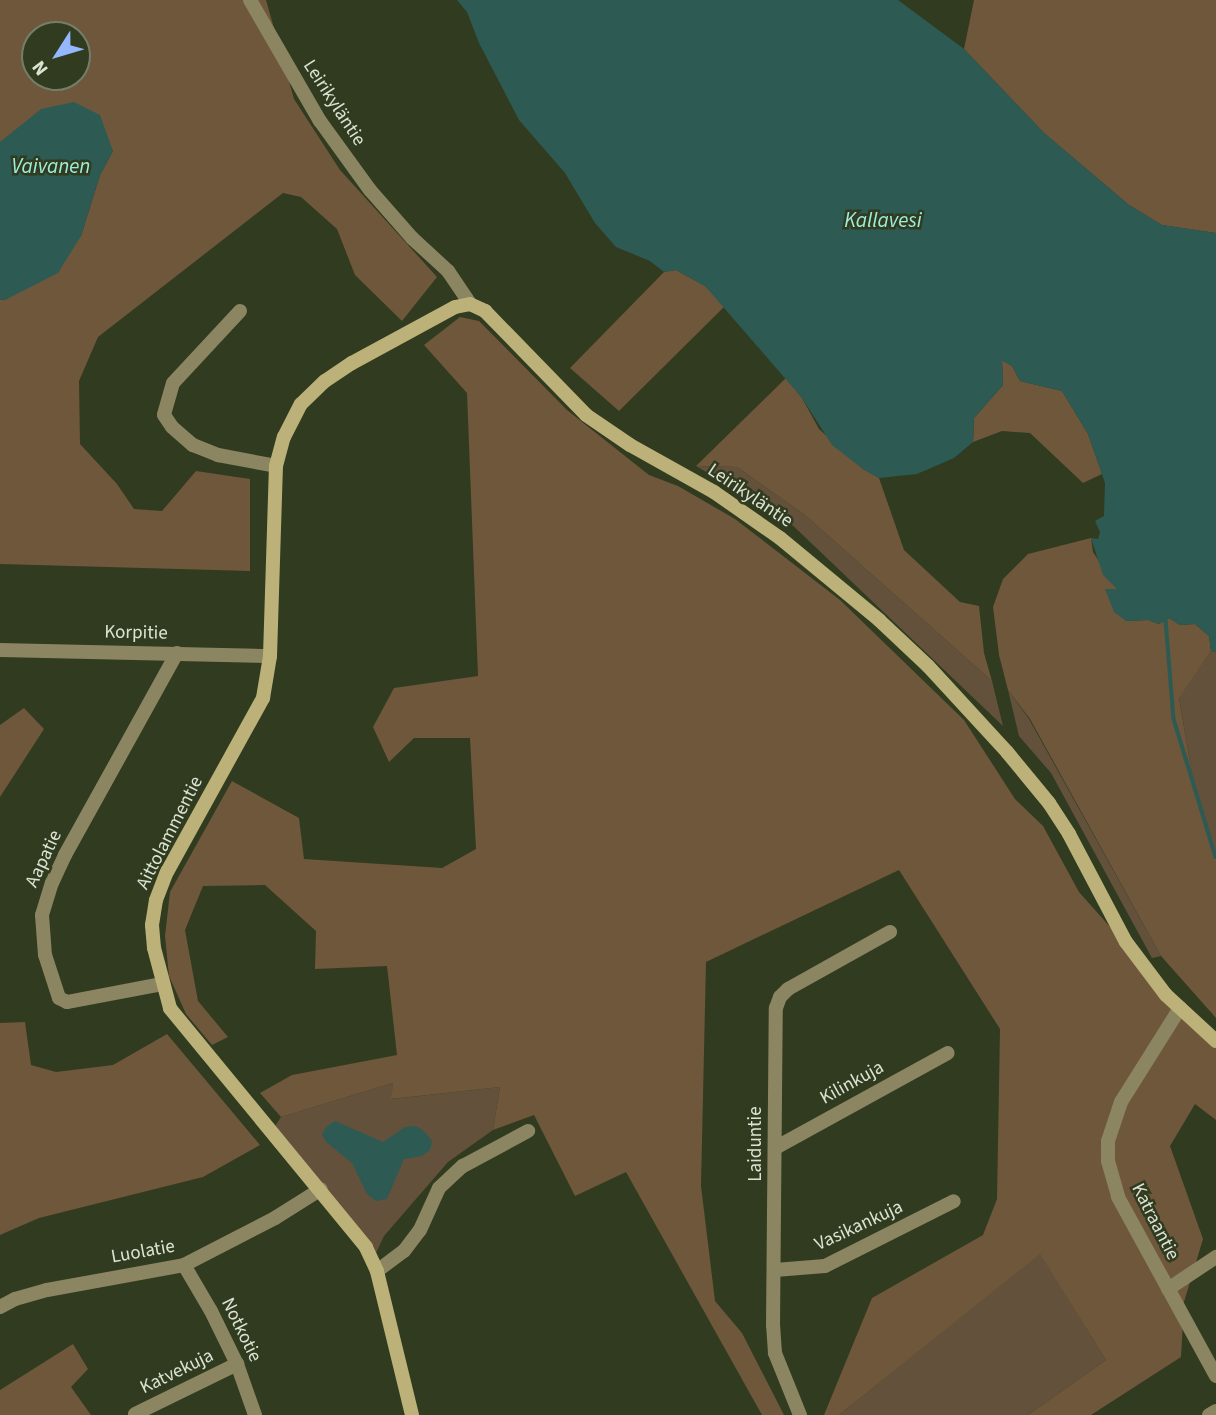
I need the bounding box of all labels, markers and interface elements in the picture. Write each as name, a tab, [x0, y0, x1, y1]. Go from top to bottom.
north arrow	[21, 21, 91, 91]
text: N	[26, 55, 55, 81]
street label: Leirikyläntie	[298, 56, 370, 150]
water label: Vaivanen	[12, 153, 90, 179]
water label: Kallavesi	[844, 207, 922, 233]
street label: Leirikyläntie	[703, 459, 797, 533]
street label: Korpitie	[104, 621, 168, 645]
street label: Aittolammentie	[132, 773, 208, 893]
street label: Aapatie	[21, 827, 67, 891]
street label: Kilinkuja	[816, 1056, 888, 1110]
street label: Laiduntie	[745, 1106, 767, 1182]
street label: Katraantie	[1126, 1180, 1184, 1264]
street label: Vasikankuja	[811, 1196, 907, 1256]
street label: Luolatie	[109, 1235, 177, 1269]
street label: Notkotie	[216, 1294, 266, 1366]
street label: Katvekuja	[137, 1345, 217, 1399]

